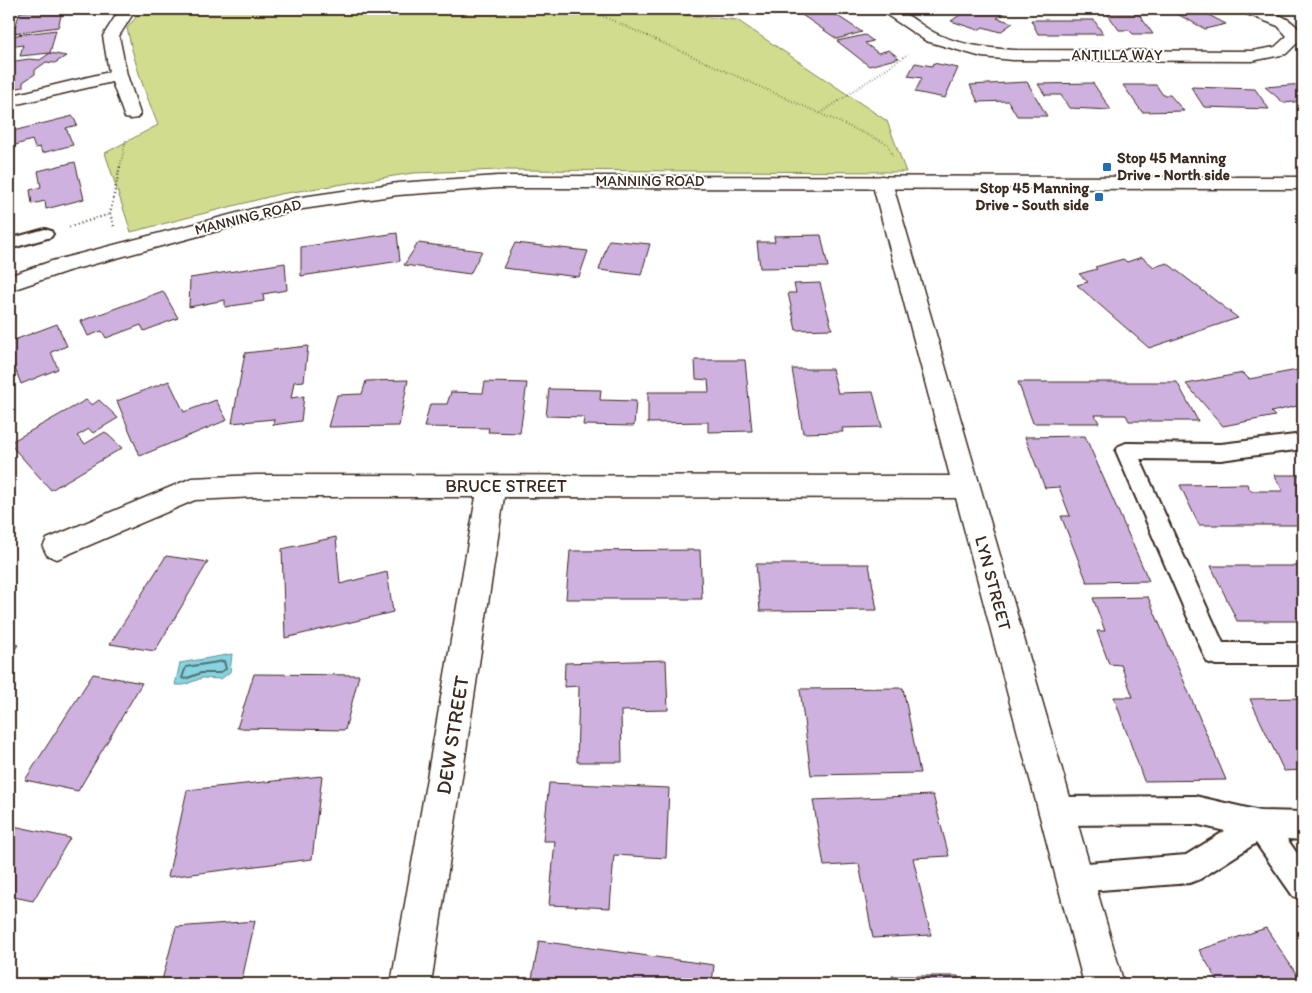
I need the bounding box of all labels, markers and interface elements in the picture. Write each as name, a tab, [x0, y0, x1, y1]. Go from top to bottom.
street label: ANTILLA WAY	[1071, 46, 1163, 64]
place label: Stop 45 Manning Drive - North side	[1117, 149, 1230, 184]
marker: Stop 45 Manning Drive - North side	[1101, 161, 1113, 173]
street label: MANNING ROAD	[596, 172, 705, 190]
place label: Stop 45 Manning Drive - South side	[975, 179, 1089, 214]
marker: Stop 45 Manning Drive - South side	[1093, 191, 1105, 203]
street label: MANNING ROAD	[193, 195, 303, 239]
street label: BRUCE STREET	[445, 475, 567, 497]
street label: LYN STREET	[970, 533, 1016, 633]
street label: DEW STREET	[430, 674, 474, 796]

